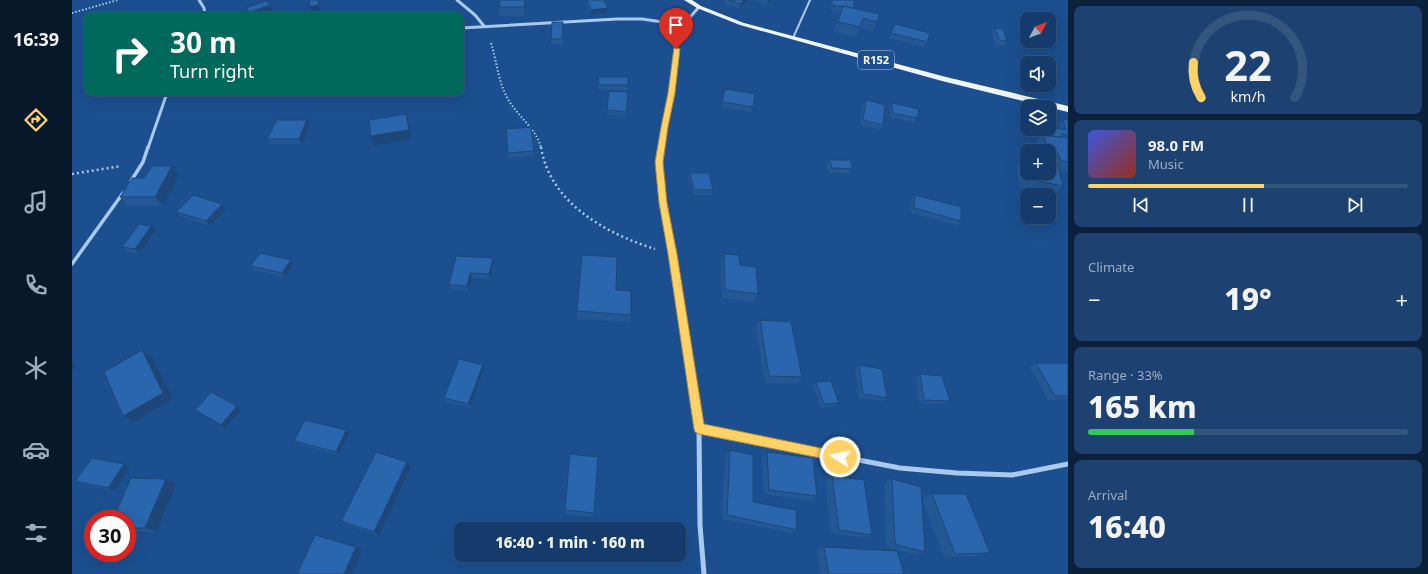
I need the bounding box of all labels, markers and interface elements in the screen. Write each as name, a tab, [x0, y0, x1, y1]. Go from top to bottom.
pin	[659, 8, 693, 49]
north arrow	[1020, 12, 1056, 48]
map controls	[1020, 12, 1056, 224]
icon: arrive	[665, 14, 687, 36]
text: 30 m	[170, 23, 237, 61]
text: 16:39	[13, 27, 59, 51]
icon: right	[104, 28, 156, 80]
text: 22	[1224, 37, 1272, 93]
road number: R152	[858, 51, 894, 69]
button: sound	[1020, 56, 1056, 92]
text: Turn right	[170, 59, 254, 83]
text: km/h	[1230, 86, 1266, 105]
button: layers	[1020, 100, 1056, 136]
icon: directions	[22, 106, 50, 134]
text: 98.0 FM	[1148, 135, 1204, 155]
button: +	[1020, 144, 1056, 180]
text: Music	[1148, 155, 1184, 173]
icon: music	[22, 188, 50, 216]
button: −	[1020, 188, 1056, 224]
icon: previous	[1130, 194, 1152, 216]
icon: pause	[1237, 194, 1259, 216]
icon: next	[1344, 194, 1366, 216]
text: Climate	[1088, 258, 1134, 276]
icon: phone	[22, 271, 50, 299]
text: 19°	[1224, 278, 1272, 319]
text: −	[1088, 284, 1101, 314]
text: +	[1395, 284, 1408, 314]
icon: climate	[22, 354, 50, 382]
text: Range · 33%	[1088, 366, 1163, 384]
text: 165 km	[1088, 386, 1197, 427]
icon: car	[22, 436, 50, 464]
position arrow	[819, 436, 861, 478]
text: Arrival	[1088, 486, 1128, 504]
text: 16:40	[1088, 506, 1166, 547]
speed limit sign: 30	[84, 510, 136, 562]
icon: filters	[22, 519, 50, 547]
text: 16:40 · 1 min · 160 m	[495, 532, 645, 552]

